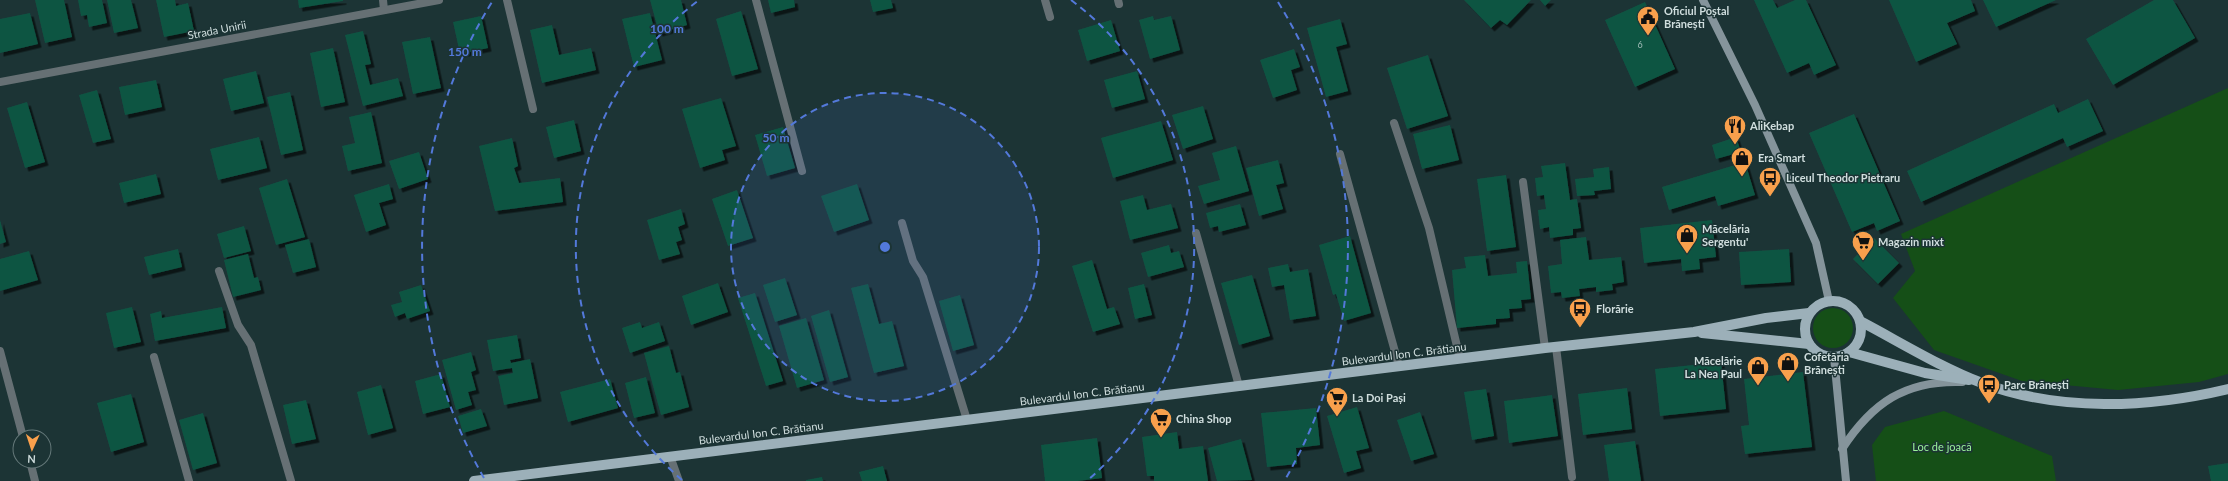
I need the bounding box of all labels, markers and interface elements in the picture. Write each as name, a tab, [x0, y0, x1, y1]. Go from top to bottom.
public building icon: Oficiul Poștal Brănești	[1635, 4, 1661, 37]
place label: Oficiul Poștal Brănești	[1664, 4, 1730, 30]
street label: Strada Unirii	[186, 17, 248, 42]
text: 100 m	[650, 21, 684, 36]
house number: 6	[1637, 39, 1643, 50]
text: 150 m	[448, 44, 482, 59]
restaurant icon: AliKebap	[1722, 113, 1748, 146]
place label: AliKebap	[1749, 119, 1794, 132]
text: 50 m	[763, 130, 789, 145]
shop icon: Era Smart	[1729, 145, 1755, 178]
place label: Era Smart	[1758, 151, 1806, 164]
bus stop icon: Liceul Theodor Pietraru	[1757, 165, 1783, 198]
place label: Liceul Theodor Pietraru	[1786, 171, 1900, 184]
shop icon: Măcelăria Sergentu'	[1674, 222, 1700, 255]
place label: Măcelăria Sergentu'	[1702, 222, 1750, 248]
supermarket icon: Magazin mixt	[1850, 229, 1876, 262]
place label: Magazin mixt	[1878, 235, 1945, 248]
centre of rings	[878, 240, 892, 254]
bus stop icon: Florărie	[1567, 296, 1593, 329]
place label: Florărie	[1596, 302, 1634, 315]
street label: Bulevardul Ion C. Brătianu	[1341, 339, 1467, 368]
shop icon: Cofetăria Brănești	[1775, 350, 1801, 383]
place label: Cofetăria Brănești	[1804, 350, 1849, 376]
place label: Măcelărie La Nea Paul	[1684, 354, 1742, 380]
shop icon: Măcelărie La Nea Paul	[1745, 354, 1771, 387]
bus stop icon: Parc Brănești	[1976, 372, 2002, 405]
place label: Parc Brănești	[2004, 378, 2069, 391]
street label: Bulevardul Ion C. Brătianu	[1019, 379, 1145, 408]
supermarket icon: La Doi Pași	[1324, 385, 1350, 418]
place label: La Doi Pași	[1352, 391, 1406, 404]
supermarket icon: China Shop	[1148, 406, 1174, 439]
place label: China Shop	[1176, 412, 1231, 425]
street label: Bulevardul Ion C. Brătianu	[698, 418, 824, 447]
north arrow	[12, 429, 52, 469]
park label: Loc de joacă	[1912, 440, 1972, 453]
text: N	[27, 453, 36, 466]

